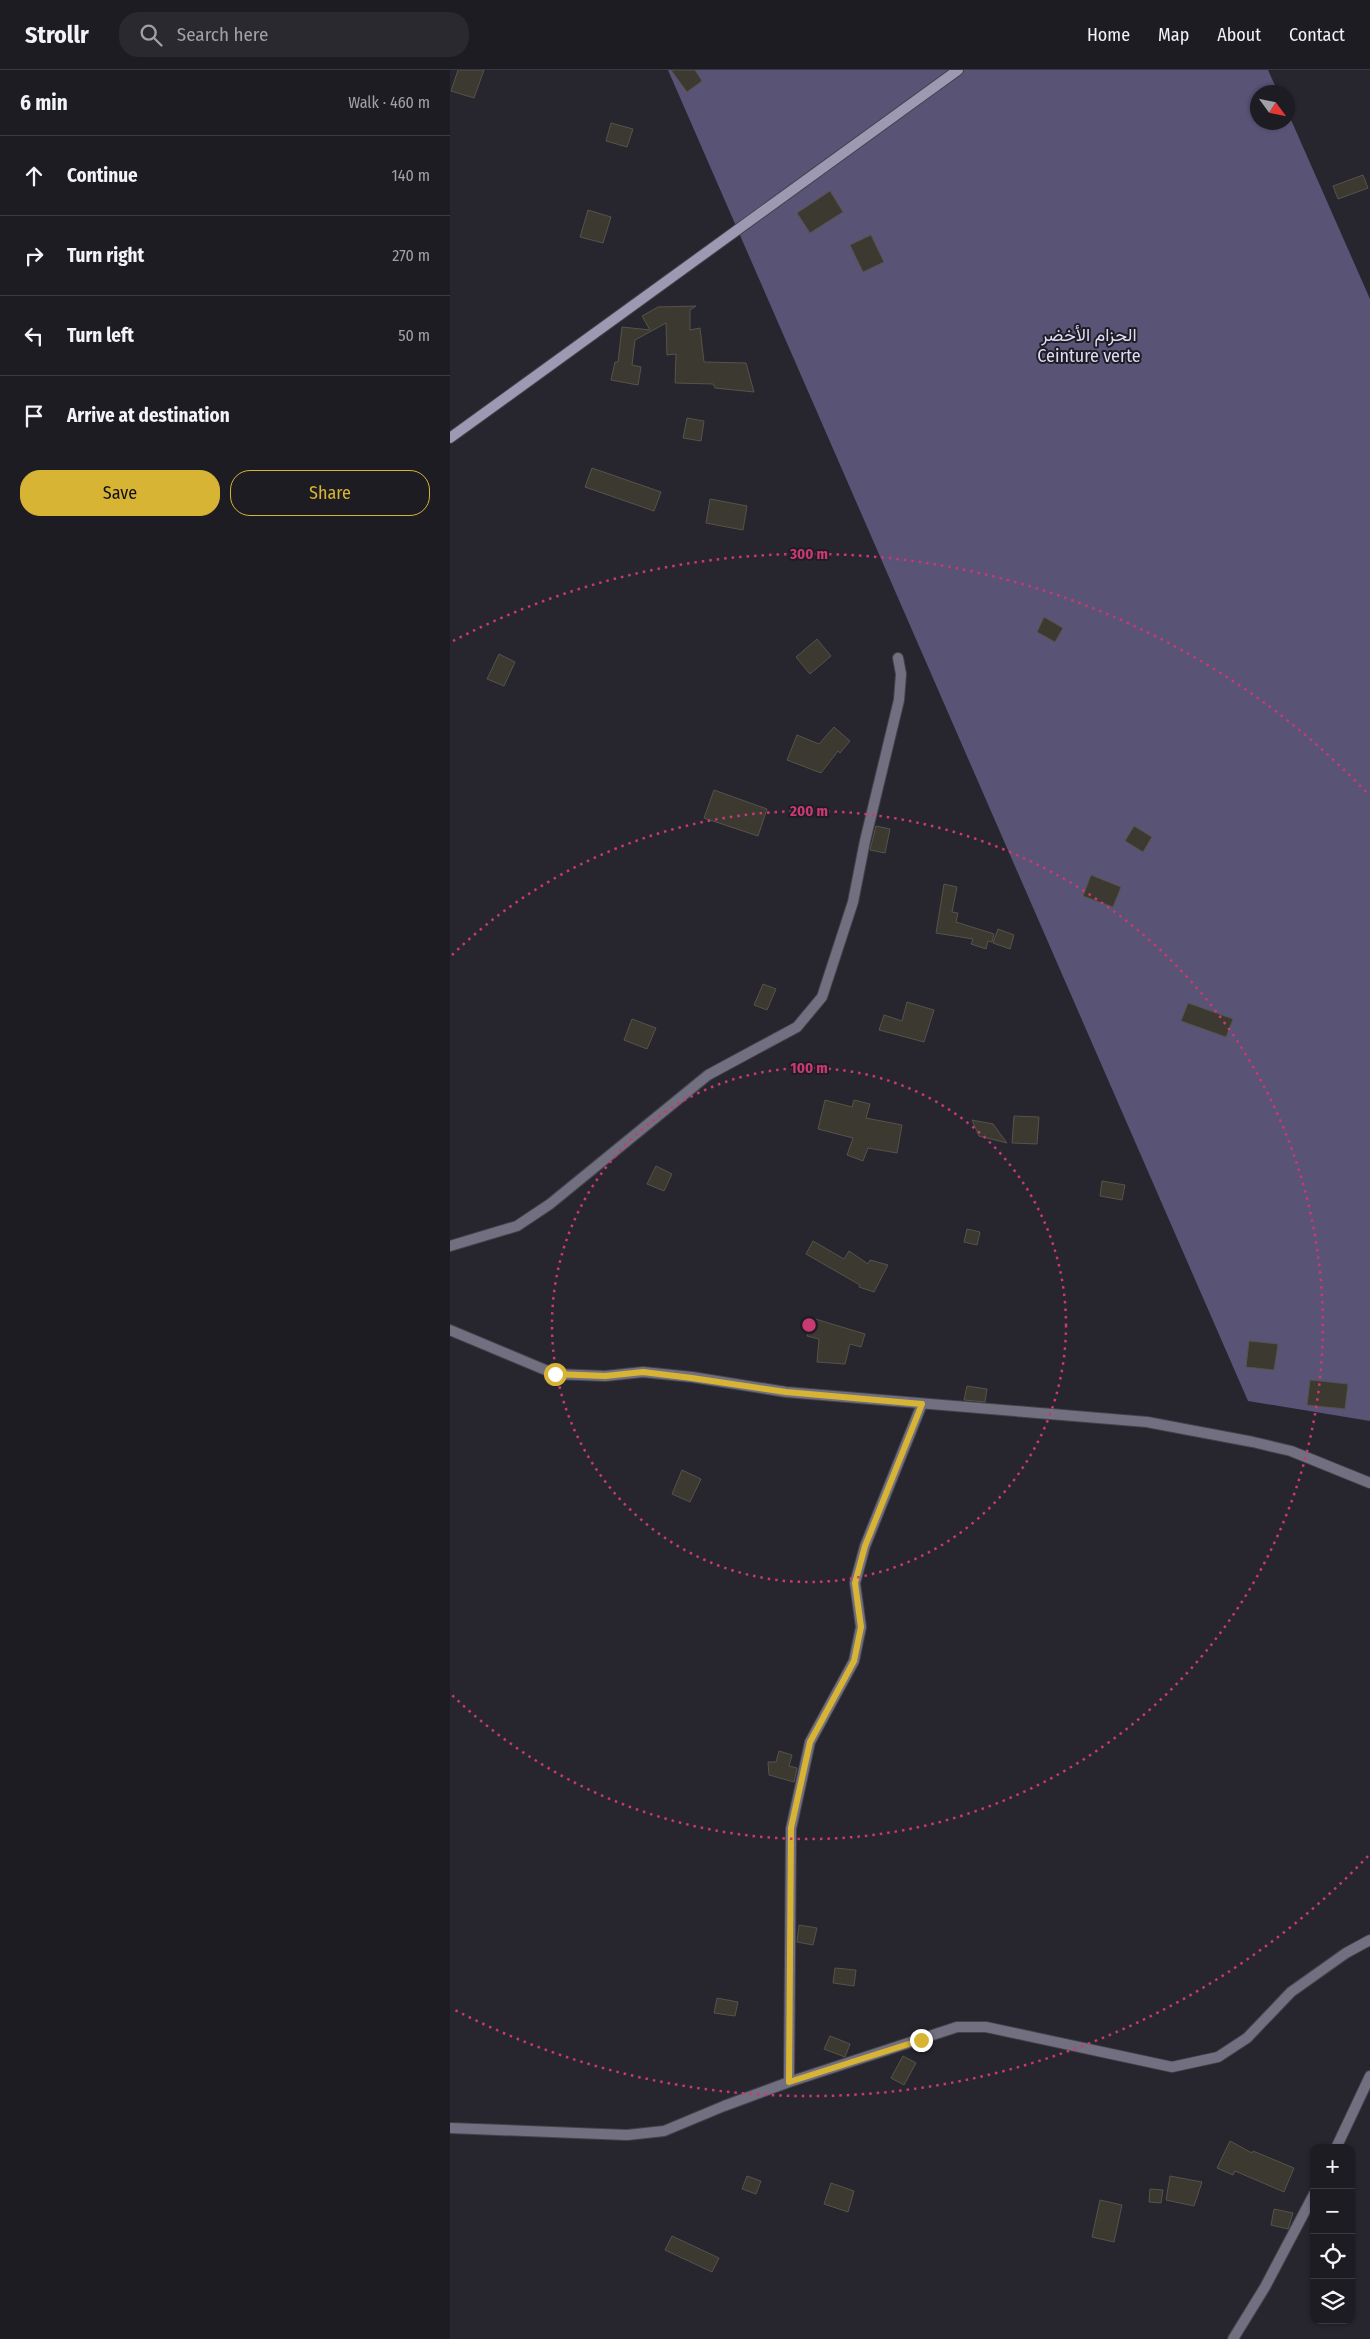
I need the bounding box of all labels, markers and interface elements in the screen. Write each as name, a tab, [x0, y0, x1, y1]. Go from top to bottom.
search box	[119, 12, 469, 57]
text: Strollr	[25, 21, 89, 49]
icon: search	[137, 21, 165, 49]
text: Search here	[177, 23, 268, 46]
text: Home	[1087, 24, 1130, 46]
text: Map	[1158, 24, 1189, 46]
text: About	[1217, 24, 1261, 46]
text: Contact	[1289, 24, 1345, 46]
north arrow	[1250, 85, 1295, 130]
text: 6 min	[20, 90, 68, 116]
text: Walk · 460 m	[348, 93, 430, 112]
icon: ahead	[20, 162, 48, 190]
text: Continue	[67, 164, 138, 187]
text: 140 m	[392, 166, 430, 185]
icon: right	[20, 242, 48, 270]
text: Turn right	[67, 244, 144, 267]
text: 270 m	[392, 246, 430, 265]
icon: left	[20, 322, 48, 350]
text: Turn left	[67, 324, 134, 347]
park label: الحزام الأخضر Ceinture verte	[1037, 324, 1141, 367]
text: 50 m	[398, 326, 430, 345]
icon: arrive	[20, 402, 48, 430]
text: Arrive at destination	[67, 404, 230, 427]
button: Save	[20, 470, 220, 516]
button: Share	[230, 470, 430, 516]
text: 300 m	[789, 545, 828, 563]
text: 200 m	[789, 802, 828, 820]
text: 100 m	[790, 1059, 828, 1077]
centre of rings	[800, 1316, 818, 1334]
route start	[544, 1363, 567, 1386]
route end	[910, 2029, 933, 2052]
map controls	[1310, 2144, 1355, 2324]
button: +	[1310, 2144, 1355, 2189]
button: −	[1310, 2189, 1355, 2234]
button: locate	[1310, 2234, 1355, 2279]
button: layers	[1310, 2279, 1355, 2324]

